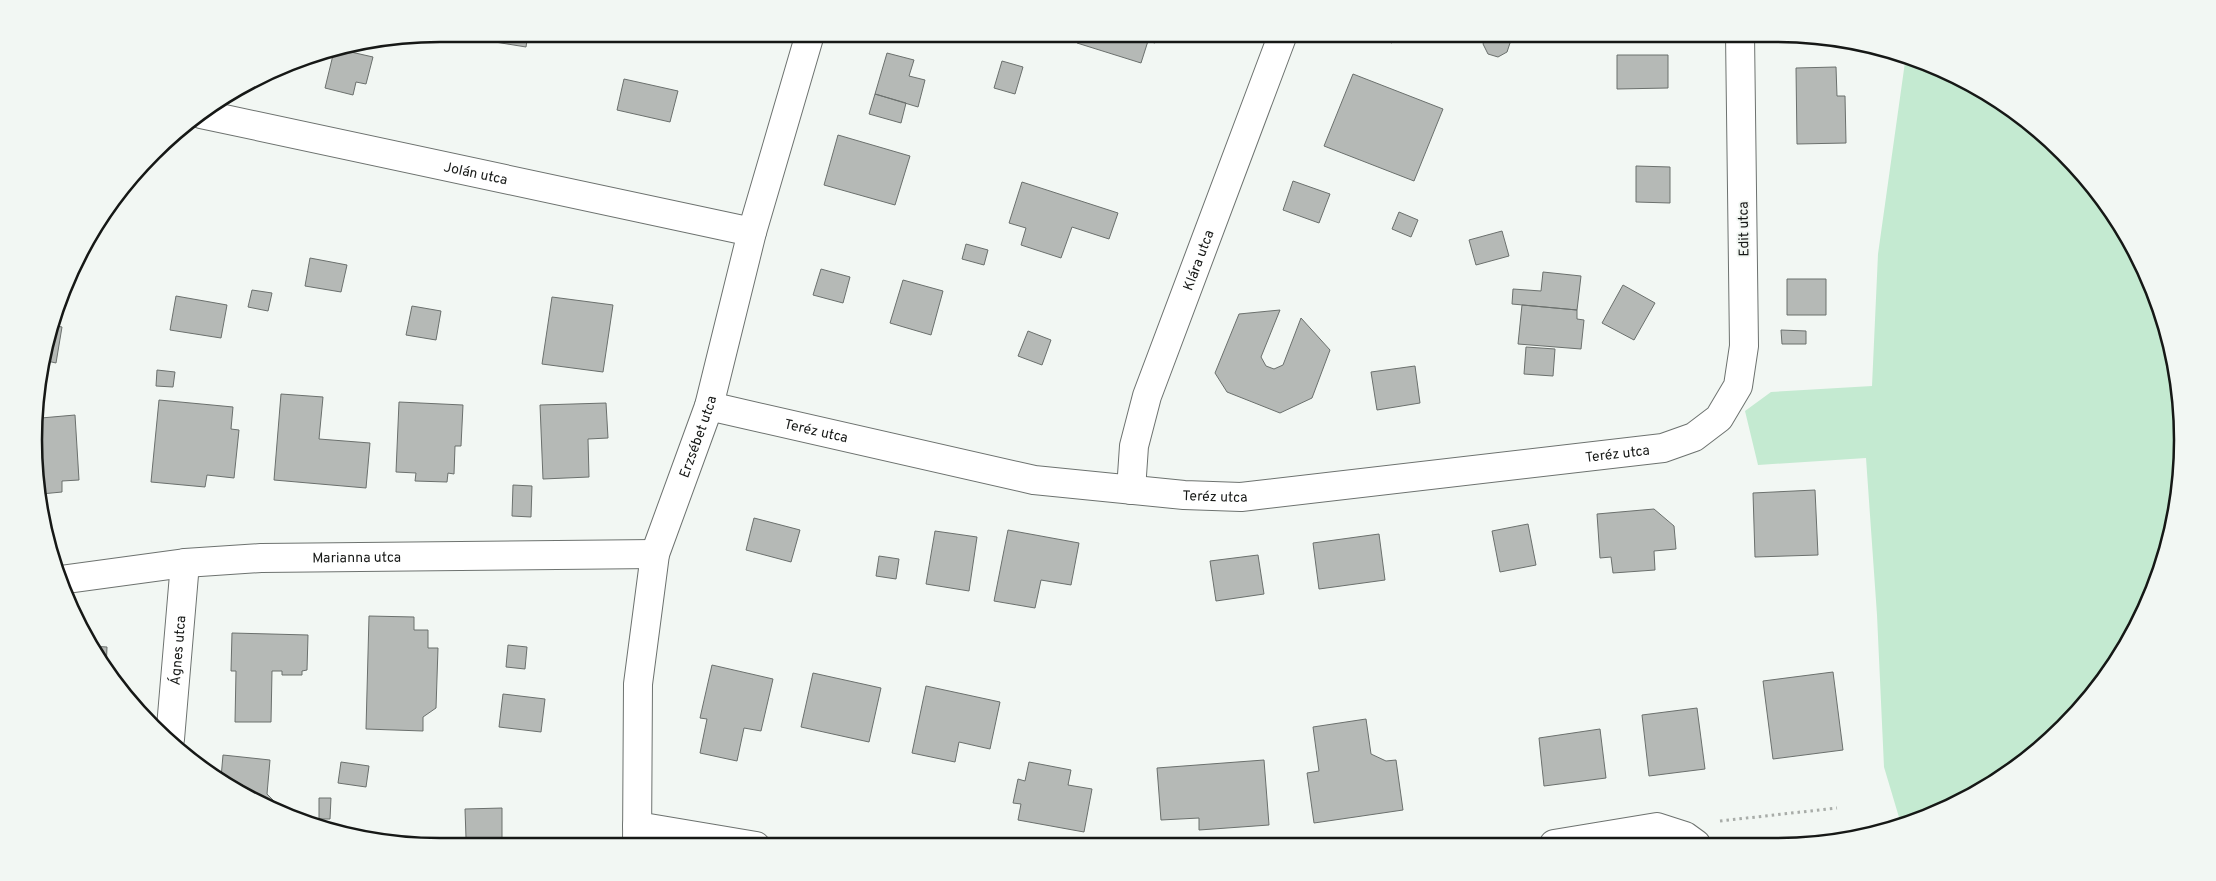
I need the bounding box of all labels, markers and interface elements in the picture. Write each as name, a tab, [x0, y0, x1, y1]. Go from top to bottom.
street label: Jolán utca	[442, 159, 509, 189]
street label: Edit utca	[1736, 201, 1753, 257]
street label: Klára utca	[1180, 228, 1219, 293]
street label: Erzsébet utca	[677, 394, 721, 480]
street label: Teréz utca	[782, 416, 849, 447]
street label: Teréz utca	[1584, 443, 1651, 467]
street label: Teréz utca	[1182, 488, 1248, 507]
street label: Marianna utca	[312, 550, 401, 567]
street label: Ágnes utca	[167, 615, 190, 686]

